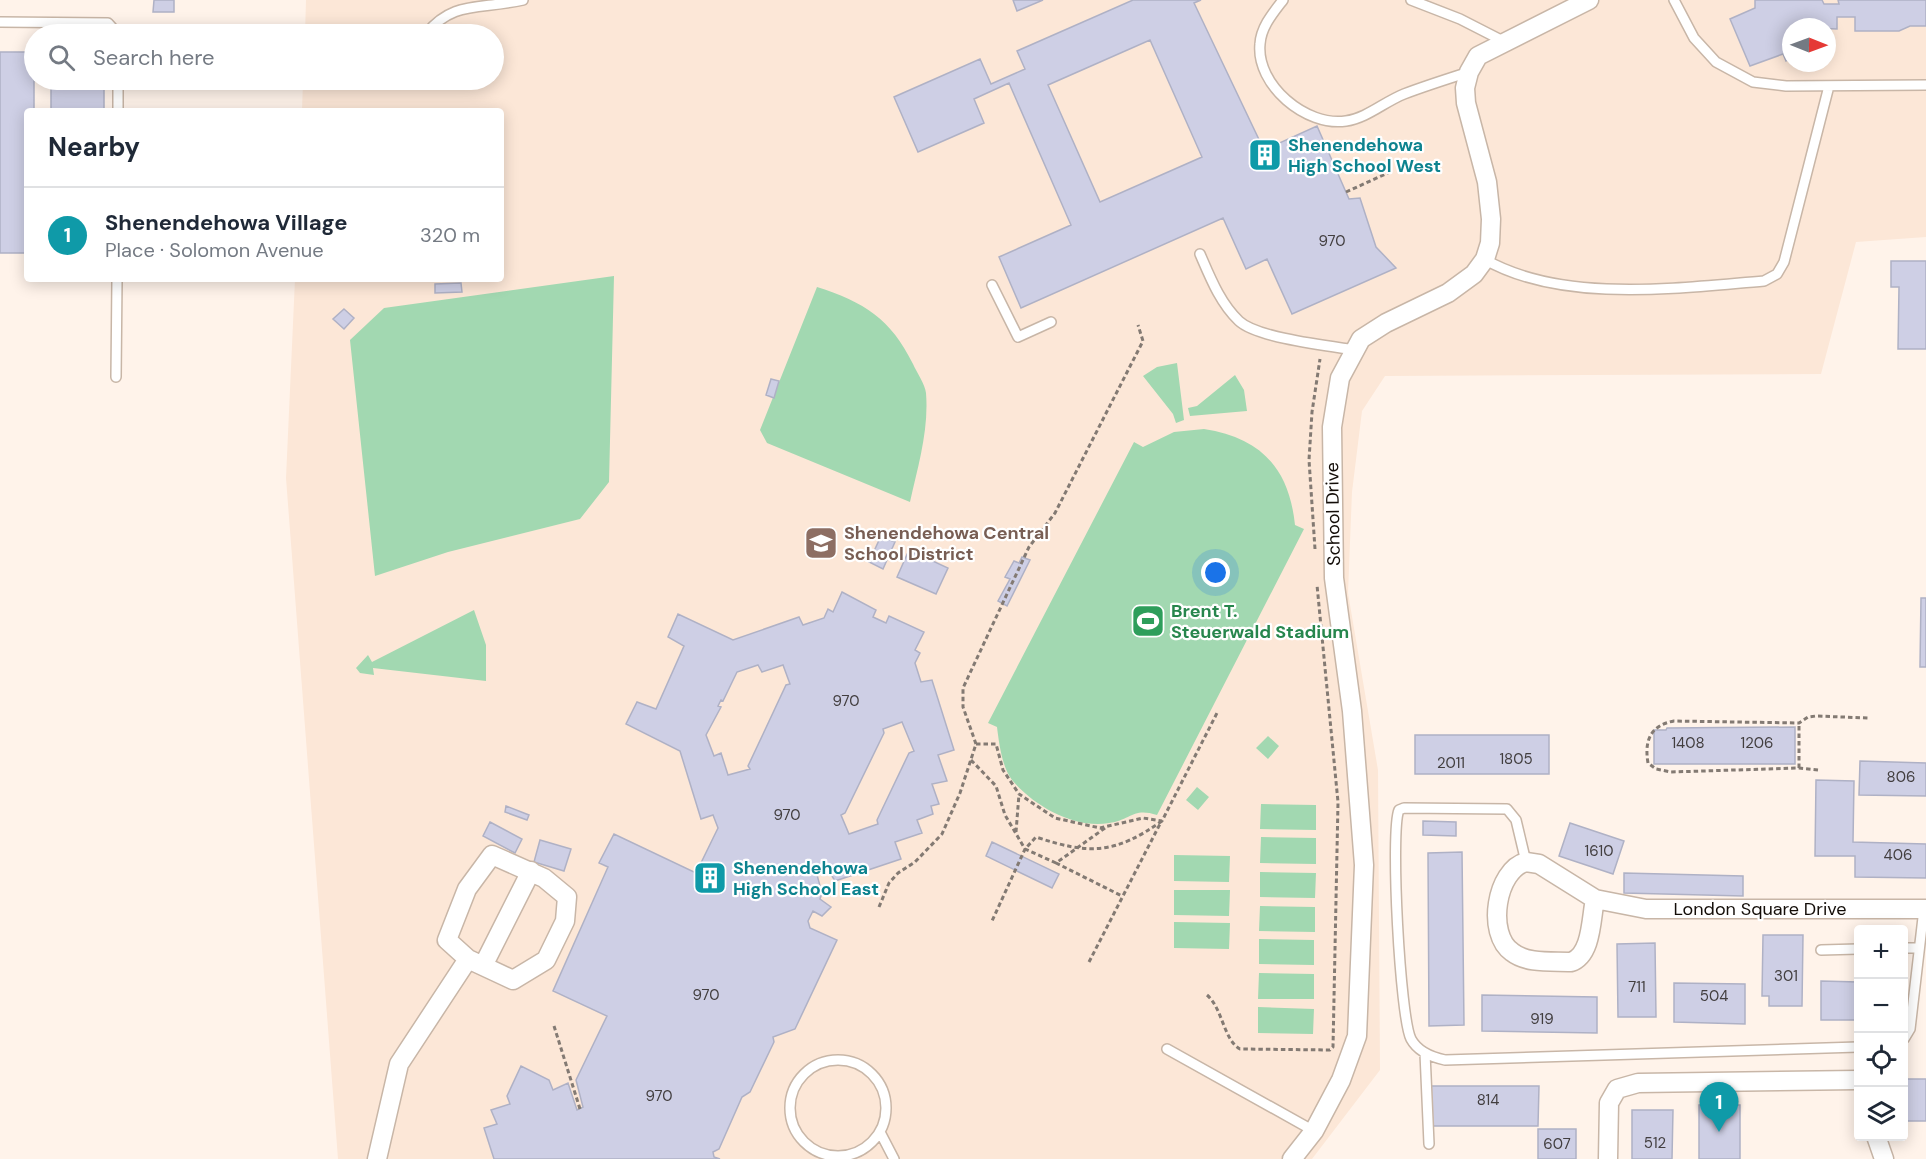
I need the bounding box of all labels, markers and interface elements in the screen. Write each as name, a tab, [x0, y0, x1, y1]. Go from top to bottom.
north arrow	[1782, 18, 1836, 72]
search box	[24, 24, 504, 90]
icon: search	[45, 41, 78, 74]
text: Search here	[93, 43, 214, 72]
text: Nearby	[48, 130, 140, 164]
place label: Shenendehowa High School West	[1288, 133, 1441, 178]
building icon: Shenendehowa High School West	[1247, 137, 1283, 173]
text: Shenendehowa Village	[105, 208, 347, 237]
text: 1	[64, 222, 71, 248]
text: 320 m	[420, 222, 480, 248]
house number: 970	[1318, 231, 1346, 251]
text: Place · Solomon Avenue	[105, 237, 324, 263]
street label: School Drive	[1320, 462, 1346, 566]
place label: Shenendehowa Central School District	[844, 521, 1049, 566]
school or university icon: Shenendehowa Central School District	[803, 525, 839, 561]
your location	[1201, 558, 1230, 587]
place label: Brent T. Steuerwald Stadium	[1171, 599, 1349, 644]
sports icon: Brent T. Steuerwald Stadium	[1130, 603, 1166, 639]
house number: 970	[832, 691, 860, 711]
house number: 1408	[1671, 733, 1705, 753]
house number: 1206	[1741, 733, 1773, 753]
house number: 1805	[1499, 749, 1533, 769]
house number: 2011	[1437, 753, 1465, 773]
house number: 806	[1887, 767, 1915, 787]
house number: 970	[773, 805, 801, 825]
house number: 1610	[1584, 841, 1614, 861]
house number: 406	[1884, 845, 1912, 865]
place label: Shenendehowa High School East	[733, 856, 879, 901]
building icon: Shenendehowa High School East	[692, 860, 728, 896]
street label: London Square Drive	[1674, 897, 1846, 921]
map controls	[1854, 925, 1908, 1141]
button: +	[1854, 925, 1908, 979]
house number: 301	[1774, 966, 1798, 986]
house number: 711	[1628, 977, 1646, 997]
button: −	[1854, 979, 1908, 1033]
house number: 970	[692, 985, 720, 1005]
house number: 504	[1700, 986, 1728, 1006]
house number: 919	[1530, 1009, 1554, 1029]
button: locate	[1854, 1033, 1908, 1087]
pin: 1	[1700, 1082, 1738, 1132]
house number: 970	[645, 1086, 673, 1106]
button: layers	[1854, 1087, 1908, 1141]
house number: 814	[1477, 1090, 1499, 1110]
house number: 512	[1644, 1133, 1666, 1153]
house number: 607	[1543, 1134, 1571, 1154]

